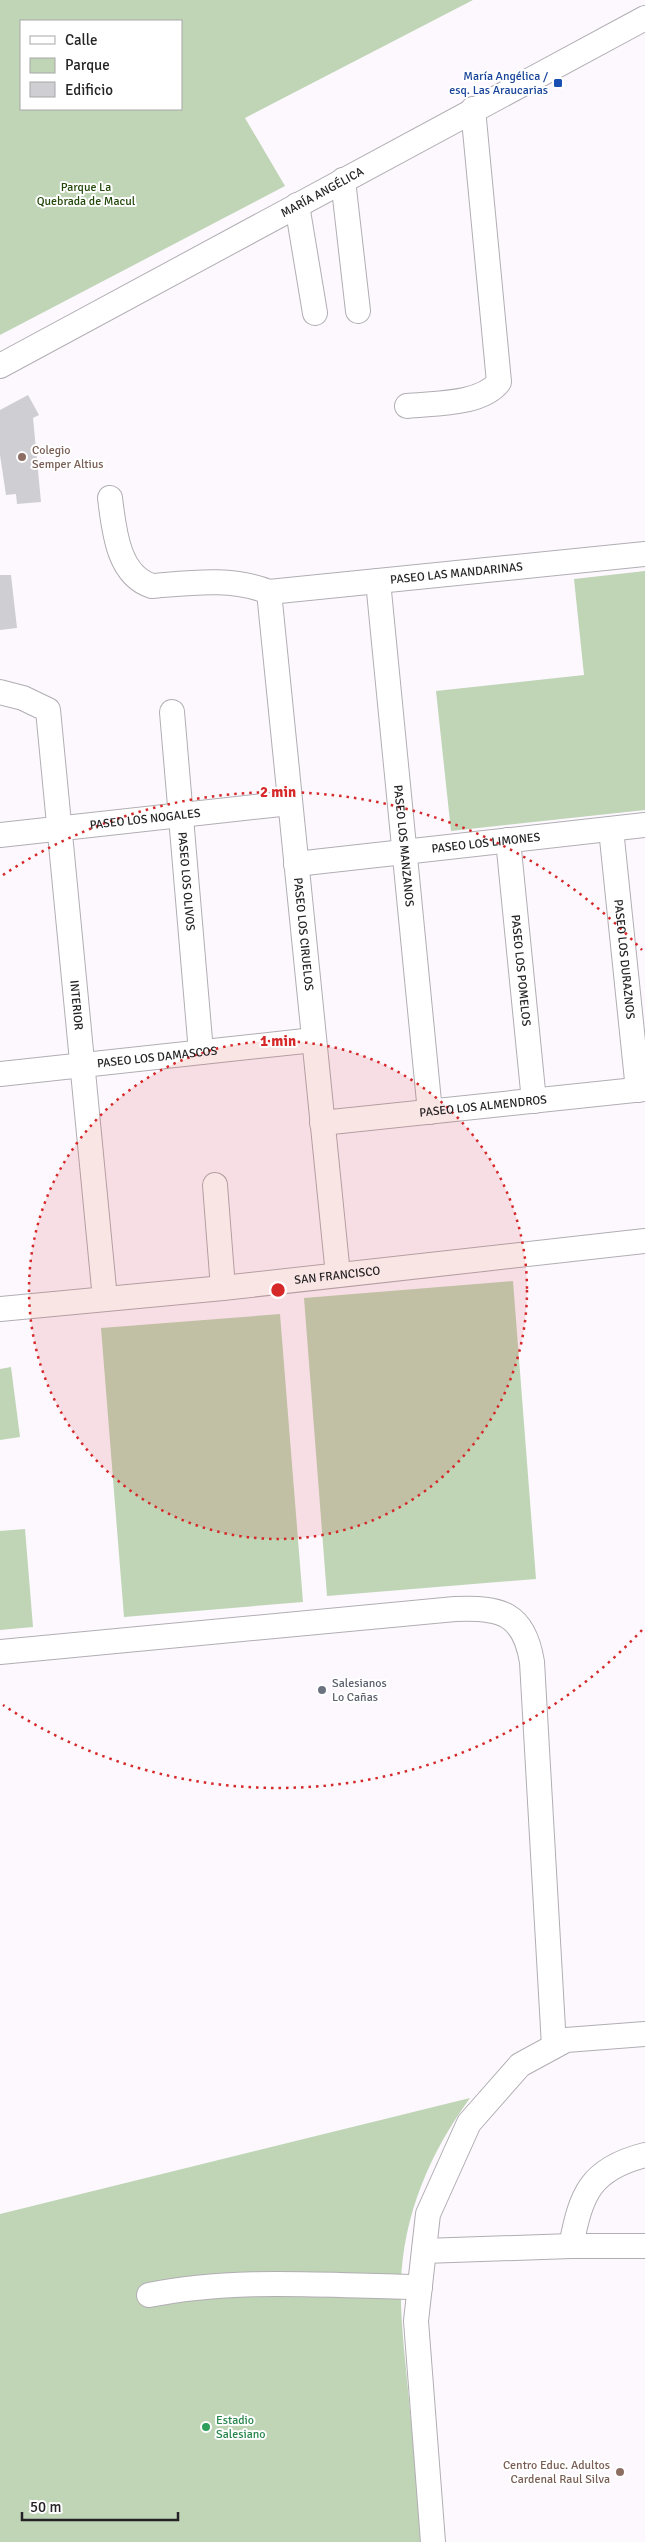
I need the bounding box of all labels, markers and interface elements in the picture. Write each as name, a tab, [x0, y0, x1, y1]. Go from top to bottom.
legend	[20, 20, 182, 110]
text: Calle	[65, 31, 98, 49]
text: Parque	[65, 56, 110, 74]
place label: María Angélica / esq. Las Araucarias	[449, 69, 548, 98]
marker: María Angélica / esq. Las Araucarias	[552, 77, 564, 89]
text: Edificio	[65, 81, 113, 99]
street label: MARÍA ANGÉLICA	[278, 164, 367, 221]
park label: Parque La Quebrada de Macul	[37, 180, 136, 209]
place label: Colegio Semper Altius	[32, 443, 104, 472]
marker: Colegio Semper Altius	[16, 451, 28, 463]
street label: PASEO LAS MANDARINAS	[390, 559, 524, 588]
text: 2 min	[260, 783, 296, 801]
street label: PASEO LOS MANZANOS	[390, 784, 417, 908]
street label: PASEO LOS NOGALES	[89, 806, 202, 833]
street label: PASEO LOS LIMONES	[431, 830, 541, 857]
street label: PASEO LOS OLIVOS	[174, 831, 198, 932]
street label: PASEO LOS CIRUELOS	[290, 877, 316, 992]
street label: PASEO LOS DURAZNOS	[610, 899, 638, 1020]
street label: PASEO LOS POMELOS	[507, 914, 534, 1027]
street label: INTERIOR	[66, 979, 86, 1031]
text: 1 min	[260, 1032, 296, 1050]
street label: PASEO LOS DAMASCOS	[96, 1043, 218, 1071]
street label: PASEO LOS ALMENDROS	[419, 1092, 548, 1121]
street label: SAN FRANCISCO	[294, 1264, 381, 1288]
centre of rings	[269, 1281, 287, 1299]
place label: Salesianos Lo Cañas	[332, 1676, 387, 1705]
marker: Salesianos Lo Cañas	[316, 1684, 328, 1696]
place label: Estadio Salesiano	[216, 2413, 266, 2442]
marker: Estadio Salesiano	[200, 2421, 212, 2433]
place label: Centro Educ. Adultos Cardenal Raul Silva	[503, 2458, 610, 2487]
marker: Centro Educ. Adultos Cardenal Raul Silva	[614, 2466, 626, 2478]
scale bar	[22, 2490, 179, 2522]
text: 50 m	[30, 2498, 61, 2516]

